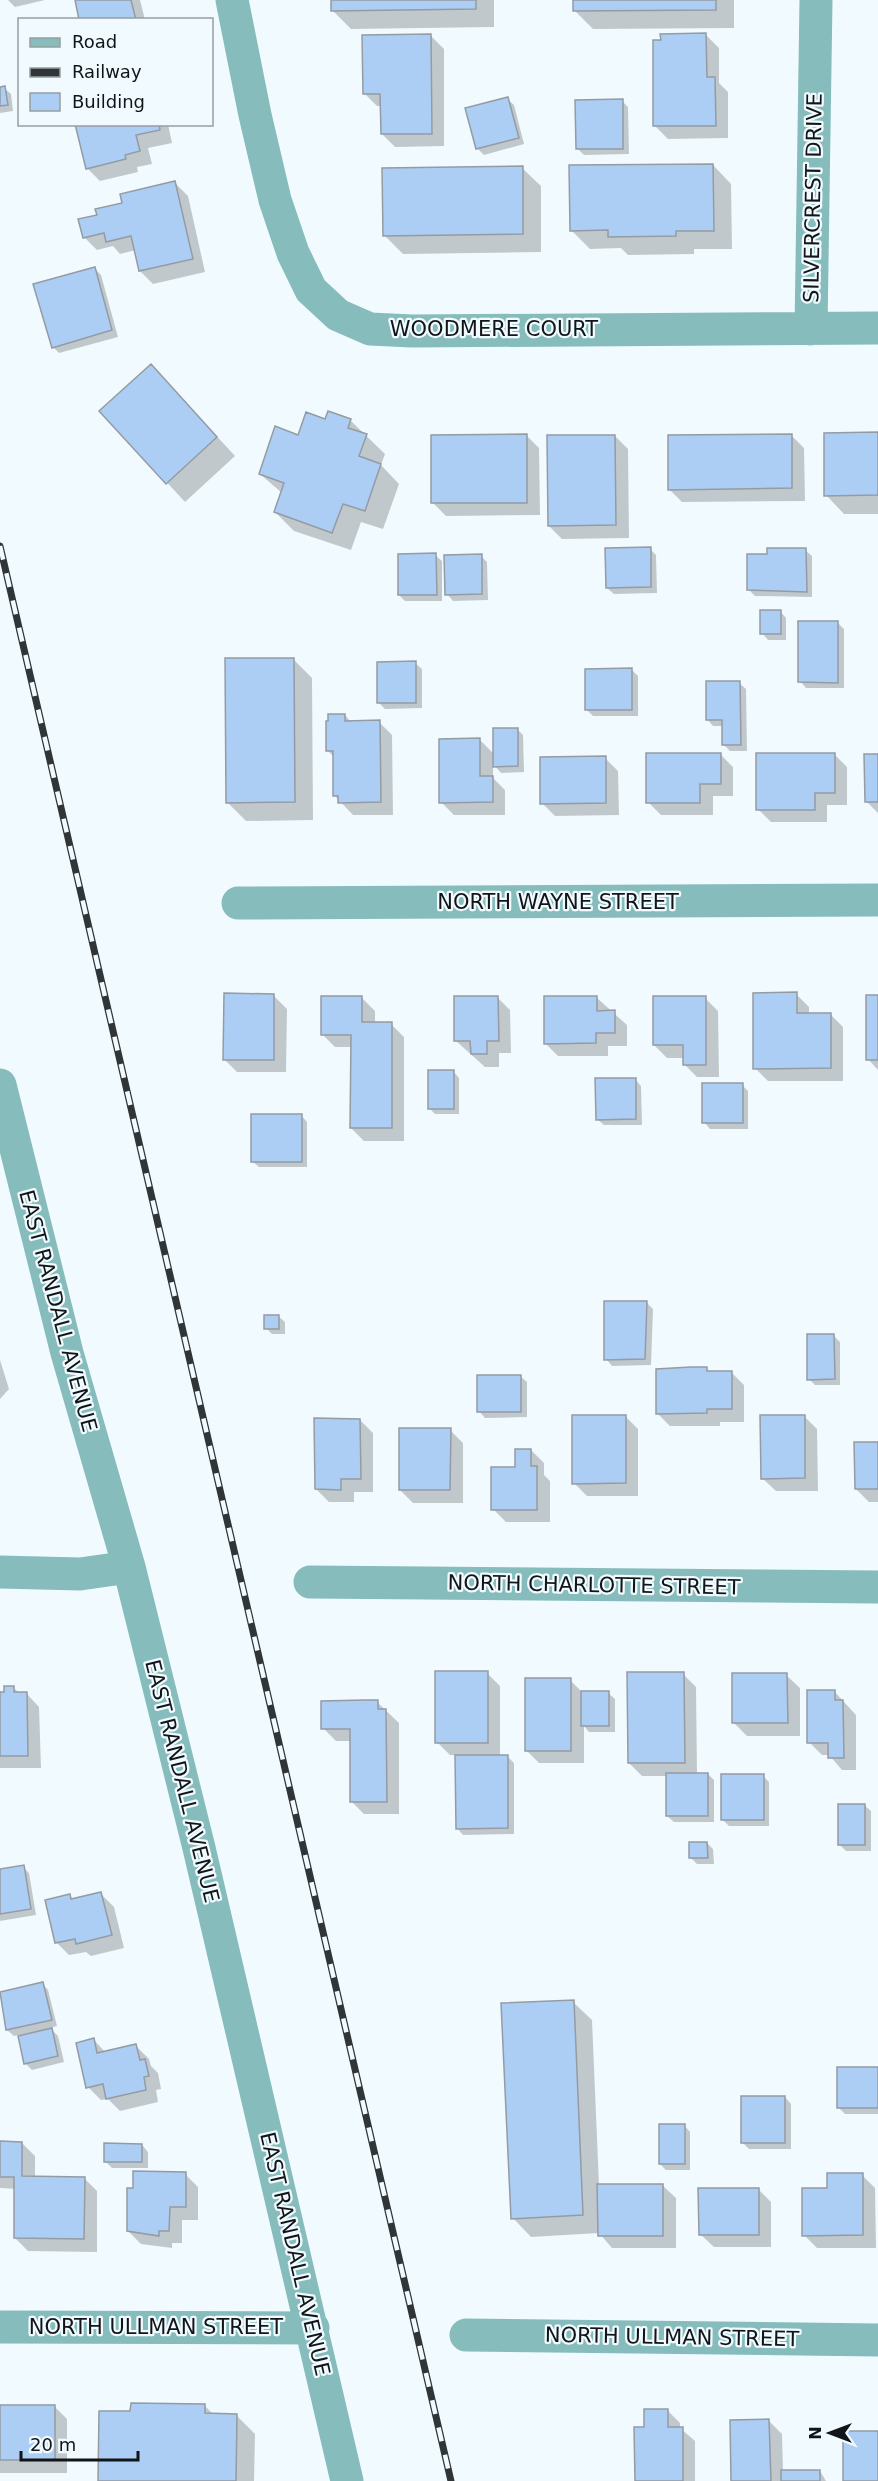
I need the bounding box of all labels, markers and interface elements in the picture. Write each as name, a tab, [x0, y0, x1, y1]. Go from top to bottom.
legend	[18, 18, 213, 126]
text: Road	[72, 31, 117, 52]
text: Railway	[72, 61, 142, 82]
text: Building	[72, 91, 145, 112]
street label: SILVERCREST DRIVE	[799, 93, 827, 303]
street label: WOODMERE COURT	[390, 317, 598, 341]
street label: NORTH WAYNE STREET	[437, 890, 679, 914]
street label: EAST RANDALL AVENUE	[14, 1187, 102, 1435]
street label: NORTH CHARLOTTE STREET	[447, 1570, 741, 1600]
street label: EAST RANDALL AVENUE	[140, 1657, 224, 1905]
street label: EAST RANDALL AVENUE	[255, 2130, 335, 2378]
street label: NORTH ULLMAN STREET	[29, 2315, 283, 2339]
street label: NORTH ULLMAN STREET	[545, 2323, 800, 2351]
north arrow	[800, 2403, 860, 2463]
scale bar	[21, 2424, 138, 2462]
text: N	[806, 2426, 825, 2440]
text: 20 m	[30, 2434, 76, 2455]

